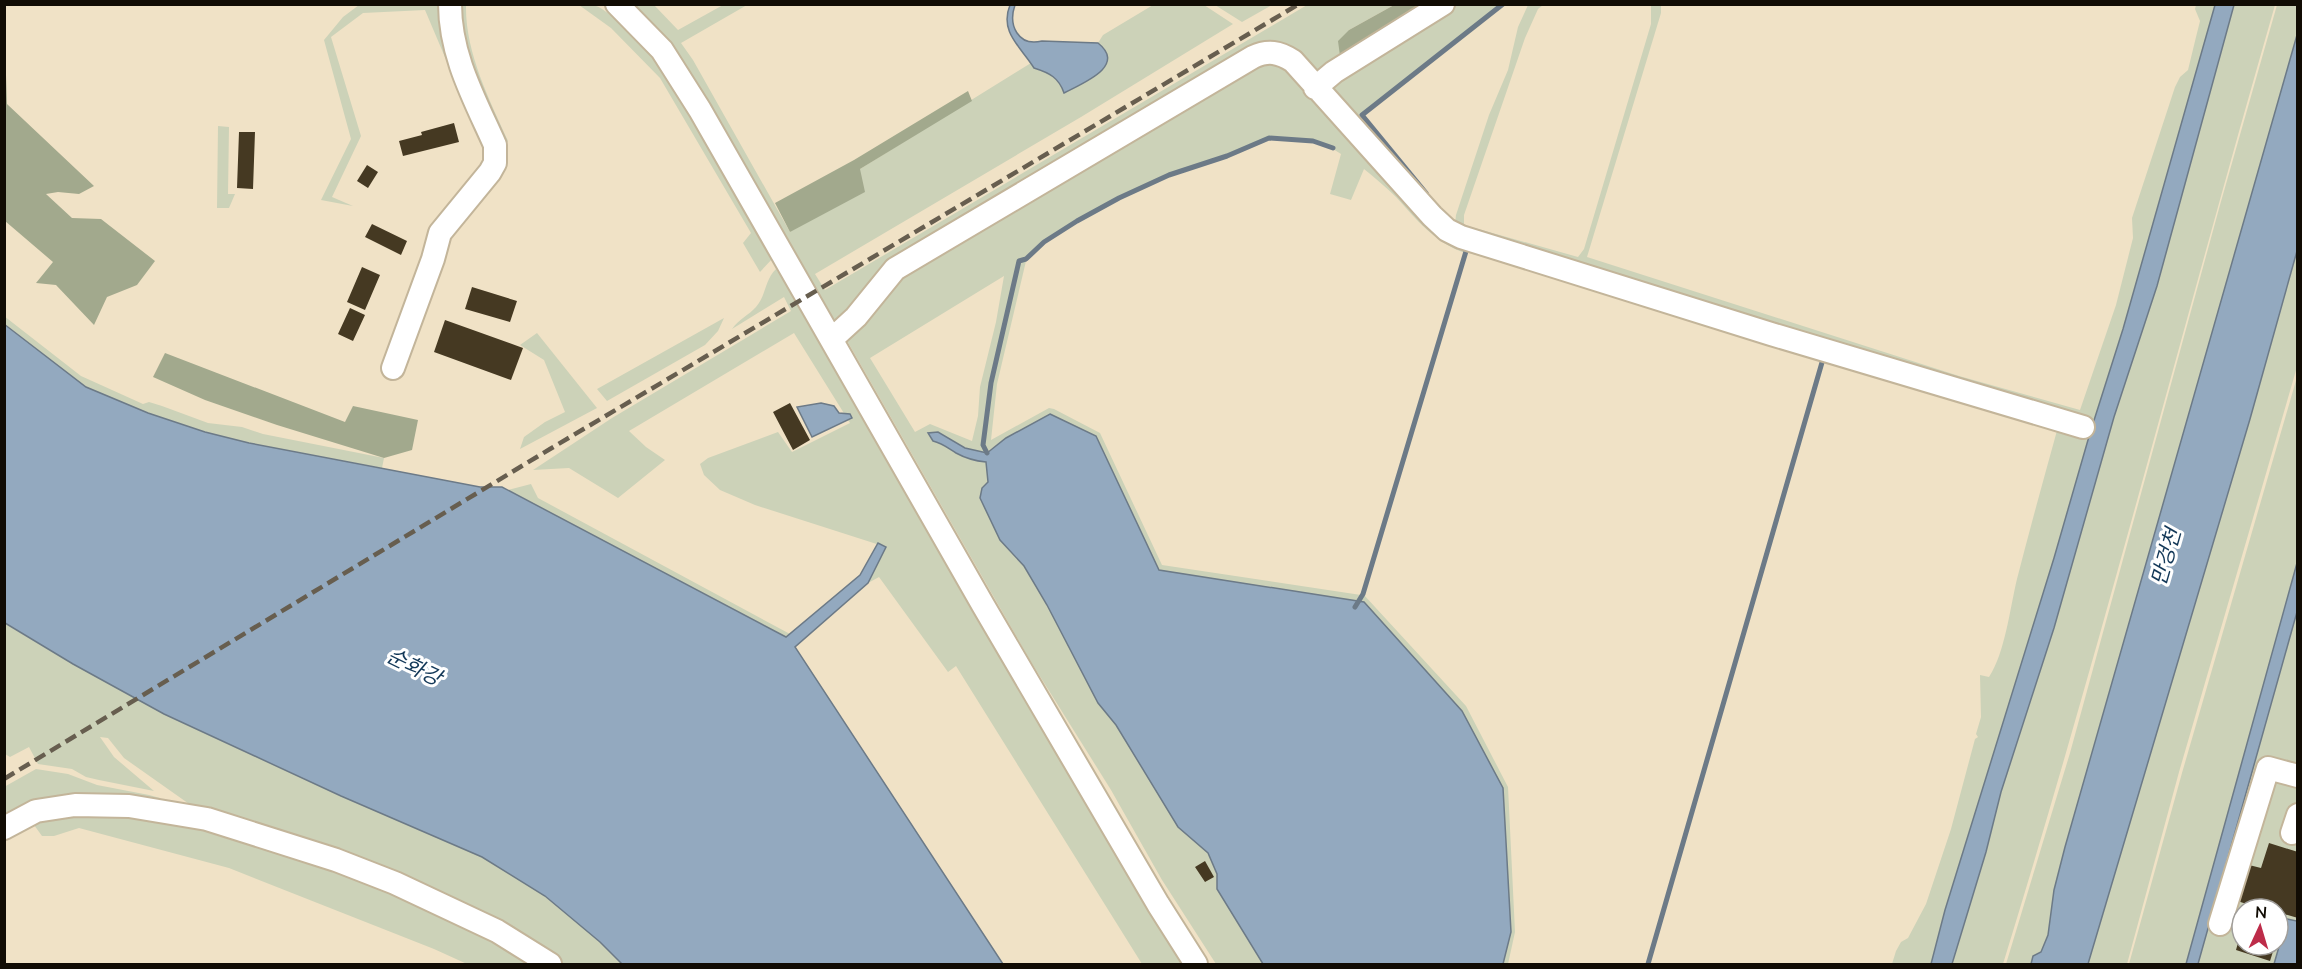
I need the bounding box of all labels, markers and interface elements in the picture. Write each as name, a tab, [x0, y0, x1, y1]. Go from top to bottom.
water label: 만겅천	[2145, 523, 2188, 589]
water label: 순화강	[382, 642, 449, 693]
north arrow	[2230, 897, 2290, 957]
text: N	[2254, 902, 2268, 924]

